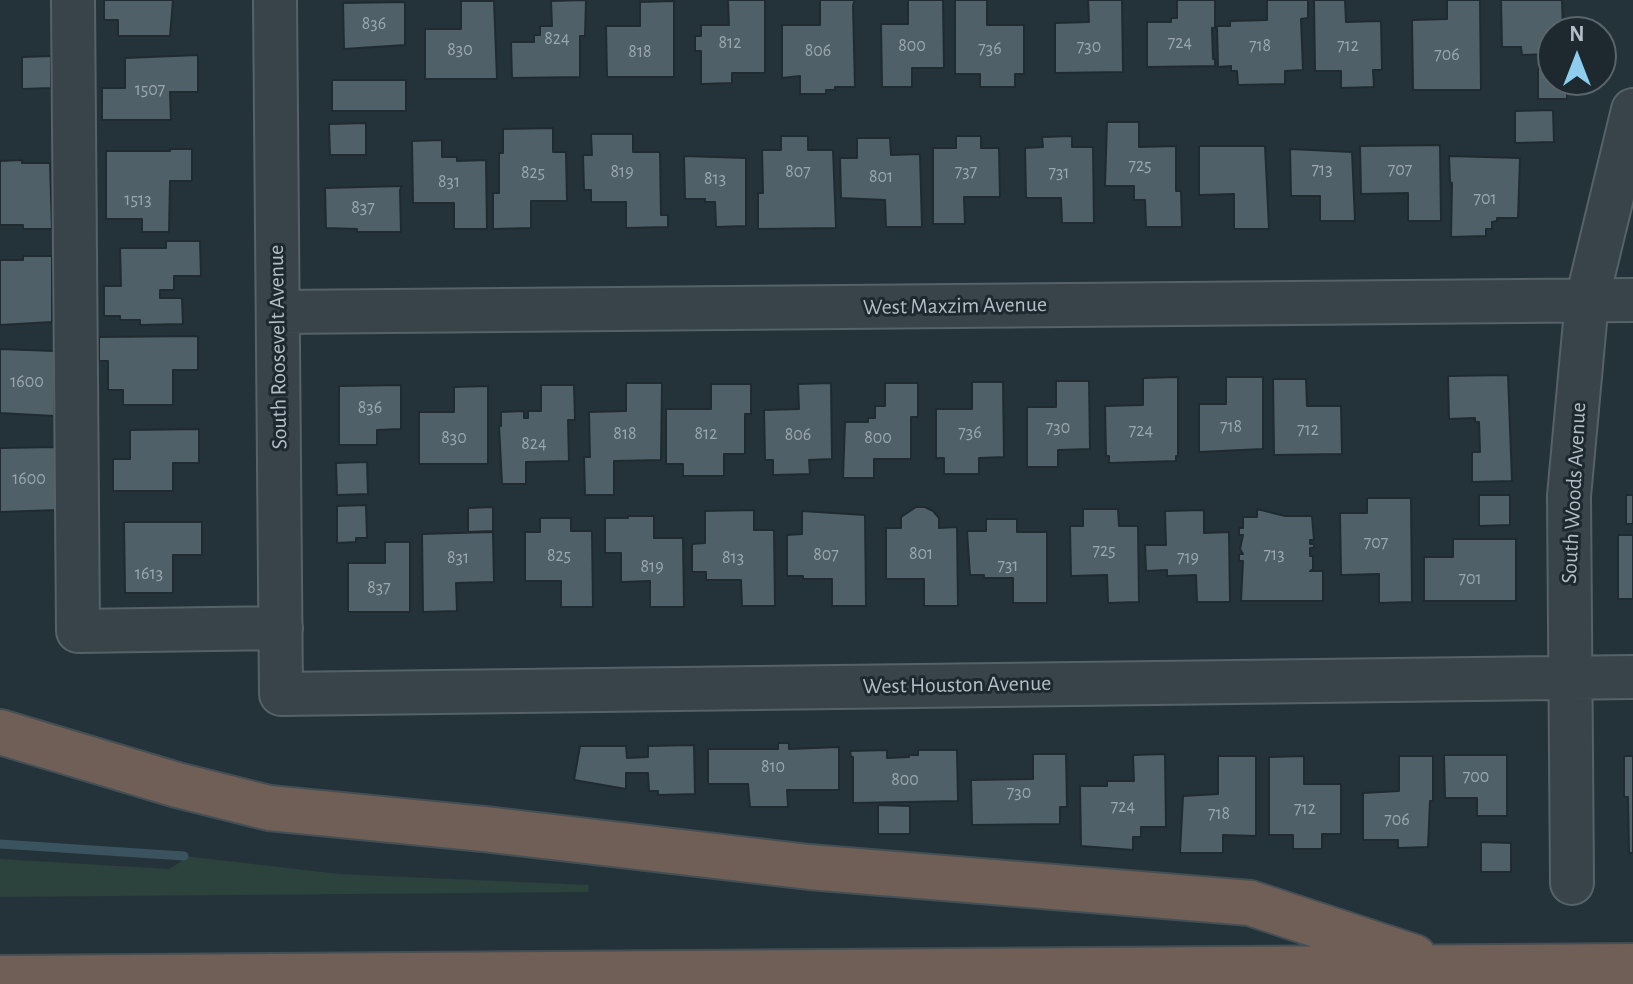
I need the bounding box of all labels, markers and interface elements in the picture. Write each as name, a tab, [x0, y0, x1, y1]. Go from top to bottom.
house number: 836	[362, 13, 386, 35]
north arrow	[1537, 16, 1617, 96]
text: N	[1569, 23, 1585, 45]
house number: 824	[544, 28, 570, 50]
house number: 812	[719, 32, 741, 54]
house number: 724	[1168, 32, 1192, 54]
house number: 800	[898, 35, 926, 57]
house number: 718	[1249, 35, 1271, 57]
house number: 712	[1337, 35, 1359, 57]
house number: 730	[1077, 36, 1101, 58]
house number: 736	[978, 38, 1002, 60]
house number: 830	[447, 39, 473, 61]
house number: 806	[805, 40, 831, 62]
house number: 818	[628, 41, 652, 63]
house number: 706	[1434, 44, 1460, 66]
house number: 1507	[135, 79, 165, 101]
house number: 725	[1128, 155, 1152, 177]
house number: 713	[1311, 159, 1333, 181]
house number: 707	[1388, 159, 1412, 181]
house number: 819	[610, 161, 634, 183]
house number: 807	[785, 161, 811, 183]
house number: 737	[955, 161, 977, 183]
house number: 825	[521, 162, 545, 184]
house number: 731	[1048, 162, 1070, 184]
house number: 801	[869, 166, 893, 188]
house number: 813	[704, 168, 726, 190]
house number: 831	[438, 171, 460, 193]
house number: 701	[1473, 188, 1497, 210]
house number: 1513	[124, 189, 152, 211]
house number: 837	[351, 197, 375, 219]
street label: South Roosevelt Avenue	[263, 244, 293, 450]
street label: West Maxzim Avenue	[863, 291, 1047, 321]
house number: 1600	[10, 371, 44, 393]
house number: 836	[358, 397, 382, 419]
street label: South Woods Avenue	[1556, 402, 1592, 584]
house number: 718	[1220, 416, 1242, 438]
house number: 730	[1046, 417, 1070, 439]
house number: 712	[1297, 419, 1319, 441]
house number: 724	[1129, 420, 1153, 442]
house number: 736	[958, 422, 982, 444]
house number: 818	[613, 423, 637, 445]
house number: 812	[695, 423, 717, 445]
house number: 806	[785, 424, 811, 446]
house number: 830	[441, 427, 467, 449]
house number: 800	[864, 427, 892, 449]
house number: 824	[521, 433, 547, 455]
house number: 1600	[12, 468, 46, 490]
house number: 707	[1364, 532, 1388, 554]
house number: 725	[1092, 540, 1116, 562]
house number: 801	[909, 543, 933, 565]
house number: 807	[813, 544, 839, 566]
house number: 713	[1263, 544, 1285, 566]
house number: 825	[547, 545, 571, 567]
house number: 831	[447, 547, 469, 569]
house number: 813	[722, 547, 744, 569]
house number: 719	[1177, 547, 1199, 569]
house number: 731	[997, 555, 1019, 577]
house number: 819	[640, 556, 664, 578]
house number: 1613	[135, 563, 163, 585]
house number: 701	[1458, 568, 1482, 590]
house number: 837	[367, 577, 391, 599]
street label: West Houston Avenue	[862, 670, 1052, 700]
house number: 810	[761, 756, 785, 778]
house number: 700	[1463, 766, 1489, 788]
house number: 800	[891, 769, 919, 791]
house number: 730	[1007, 782, 1031, 804]
house number: 724	[1111, 796, 1135, 818]
house number: 712	[1294, 798, 1316, 820]
house number: 718	[1208, 803, 1230, 825]
house number: 706	[1384, 809, 1410, 831]

